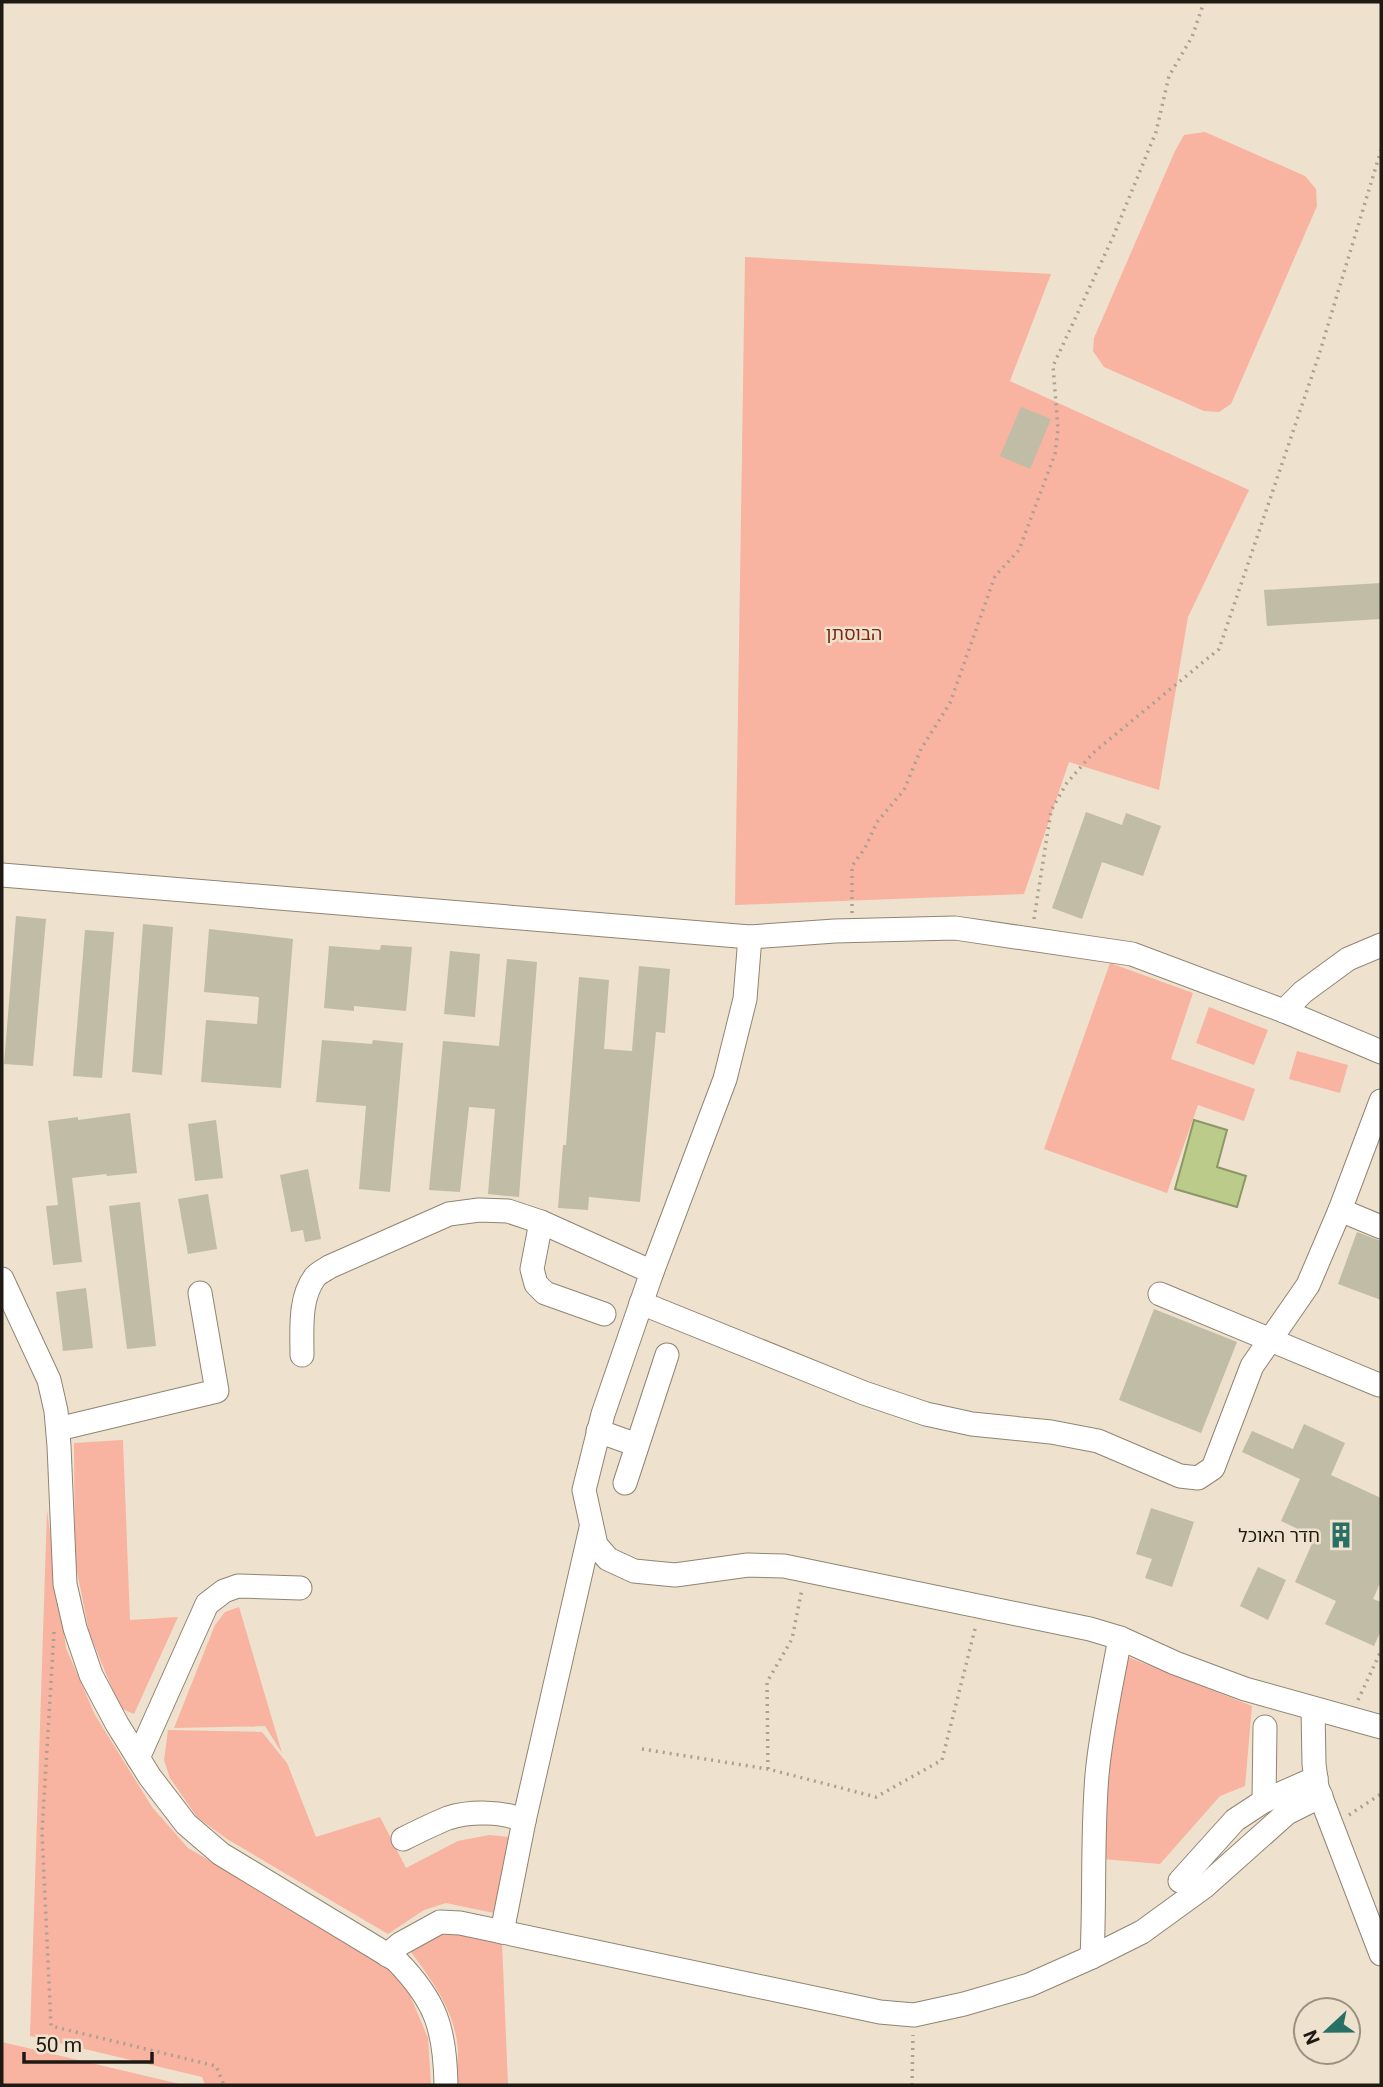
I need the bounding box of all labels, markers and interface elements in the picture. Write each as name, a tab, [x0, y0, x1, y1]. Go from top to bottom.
park label: הבוסתן	[826, 623, 882, 644]
building icon: חדר האוכל	[1326, 1520, 1356, 1550]
place label: חדר האוכל	[1238, 1525, 1320, 1546]
north arrow	[1292, 1996, 1362, 2066]
scale bar	[24, 2021, 152, 2064]
text: N	[1299, 2027, 1325, 2048]
text: 50 m	[35, 2033, 82, 2057]

